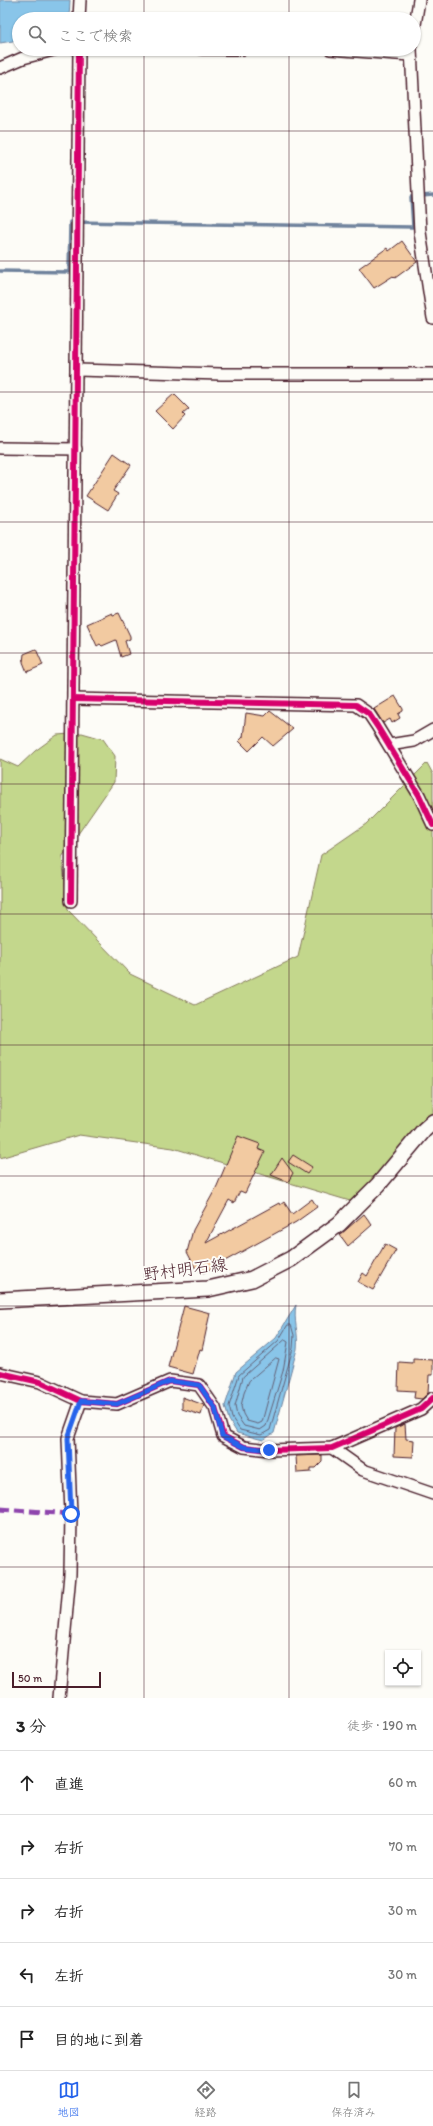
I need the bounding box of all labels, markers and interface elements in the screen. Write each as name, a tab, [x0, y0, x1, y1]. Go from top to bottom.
search box	[12, 12, 421, 56]
icon: search	[26, 23, 48, 45]
text: ここで検索	[58, 27, 133, 45]
street label: 野村明石線	[142, 1254, 228, 1284]
route end	[260, 1441, 278, 1459]
route start	[62, 1505, 80, 1523]
map controls	[385, 1650, 421, 1686]
button: locate	[385, 1650, 421, 1686]
scale bar	[12, 1670, 101, 1689]
text: 50 m	[18, 1672, 42, 1685]
text: 3 分	[16, 1716, 46, 1736]
text: 徒歩 · 190 m	[347, 1718, 417, 1733]
icon: ahead	[16, 1772, 38, 1794]
text: 直進	[54, 1775, 84, 1793]
text: 60 m	[388, 1775, 417, 1790]
icon: right	[16, 1836, 38, 1858]
text: 右折	[54, 1839, 84, 1857]
text: 70 m	[389, 1839, 417, 1854]
icon: right	[16, 1900, 38, 1922]
text: 右折	[54, 1903, 84, 1921]
text: 30 m	[388, 1903, 417, 1918]
icon: left	[16, 1964, 38, 1986]
text: 左折	[54, 1967, 84, 1985]
text: 30 m	[388, 1967, 417, 1982]
icon: arrive	[16, 2028, 38, 2050]
text: 目的地に到着	[54, 2031, 144, 2049]
tab: 地図	[58, 2079, 80, 2119]
tab: 経路	[195, 2079, 217, 2119]
tab: 保存済み	[332, 2079, 376, 2119]

